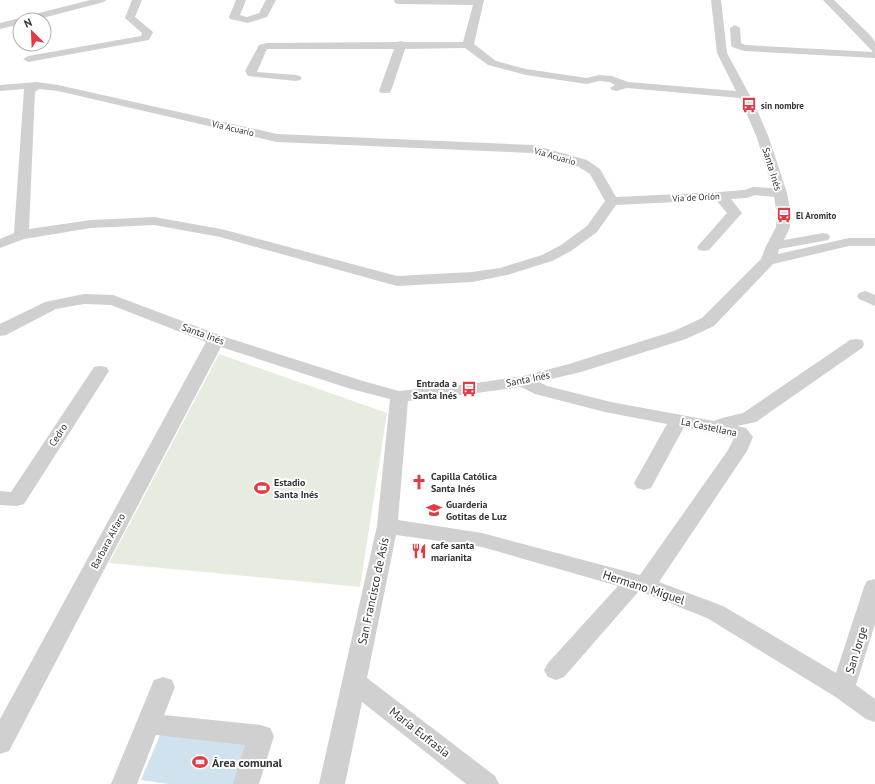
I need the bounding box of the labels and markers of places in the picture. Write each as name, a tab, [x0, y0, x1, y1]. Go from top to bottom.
bus stop icon: sin nombre	[740, 96, 758, 114]
place label: sin nombre	[761, 100, 804, 111]
bus stop icon: El Aromito	[775, 206, 793, 224]
place label: El Aromito	[796, 210, 836, 221]
place label: Entrada a Santa Inés	[413, 377, 457, 402]
bus stop icon: Entrada a Santa Inés	[460, 380, 478, 398]
place label: Capilla Católica Santa Inés	[431, 470, 497, 495]
church icon: Capilla Católica Santa Inés	[410, 473, 428, 491]
place label: Estadio Santa Inés	[274, 476, 318, 501]
sports icon: Estadio Santa Inés	[253, 479, 271, 497]
place label: Guarderia Gotitas de Luz	[446, 498, 507, 523]
school or university icon: Guarderia Gotitas de Luz	[425, 501, 443, 519]
place label: cafe santa marianita	[431, 539, 474, 564]
restaurant icon: cafe santa marianita	[410, 542, 428, 560]
sports icon: Área comunal	[191, 753, 209, 771]
place label: Área comunal	[212, 755, 283, 770]

